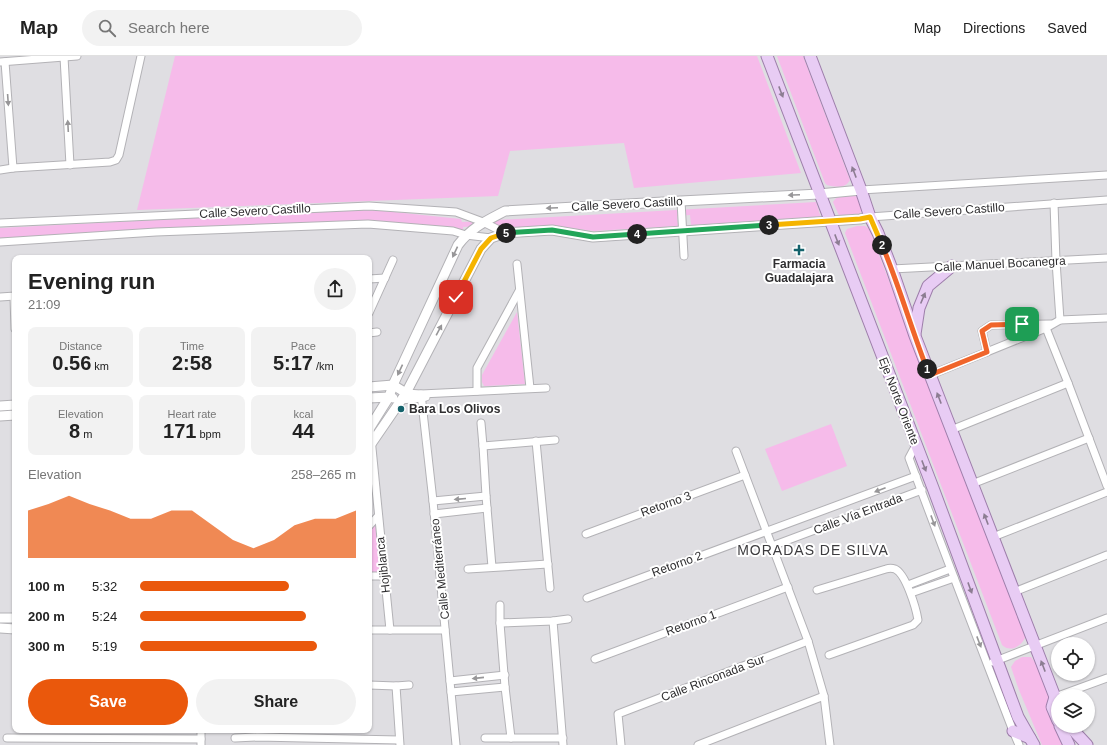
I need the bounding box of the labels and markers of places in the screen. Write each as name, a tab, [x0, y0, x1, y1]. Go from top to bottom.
pin: 3	[759, 215, 779, 235]
pin: 5	[496, 223, 516, 243]
pin: 4	[627, 224, 647, 244]
pin: 2	[872, 235, 892, 255]
marker: Farmacia Guadalajara	[794, 245, 804, 255]
place label: Farmacia Guadalajara	[765, 257, 834, 285]
pin	[439, 280, 473, 314]
pin	[1005, 307, 1039, 341]
pin: 1	[917, 359, 937, 379]
place label: Bara Los Olivos	[409, 402, 501, 416]
marker: Bara Los Olivos	[396, 404, 406, 414]

